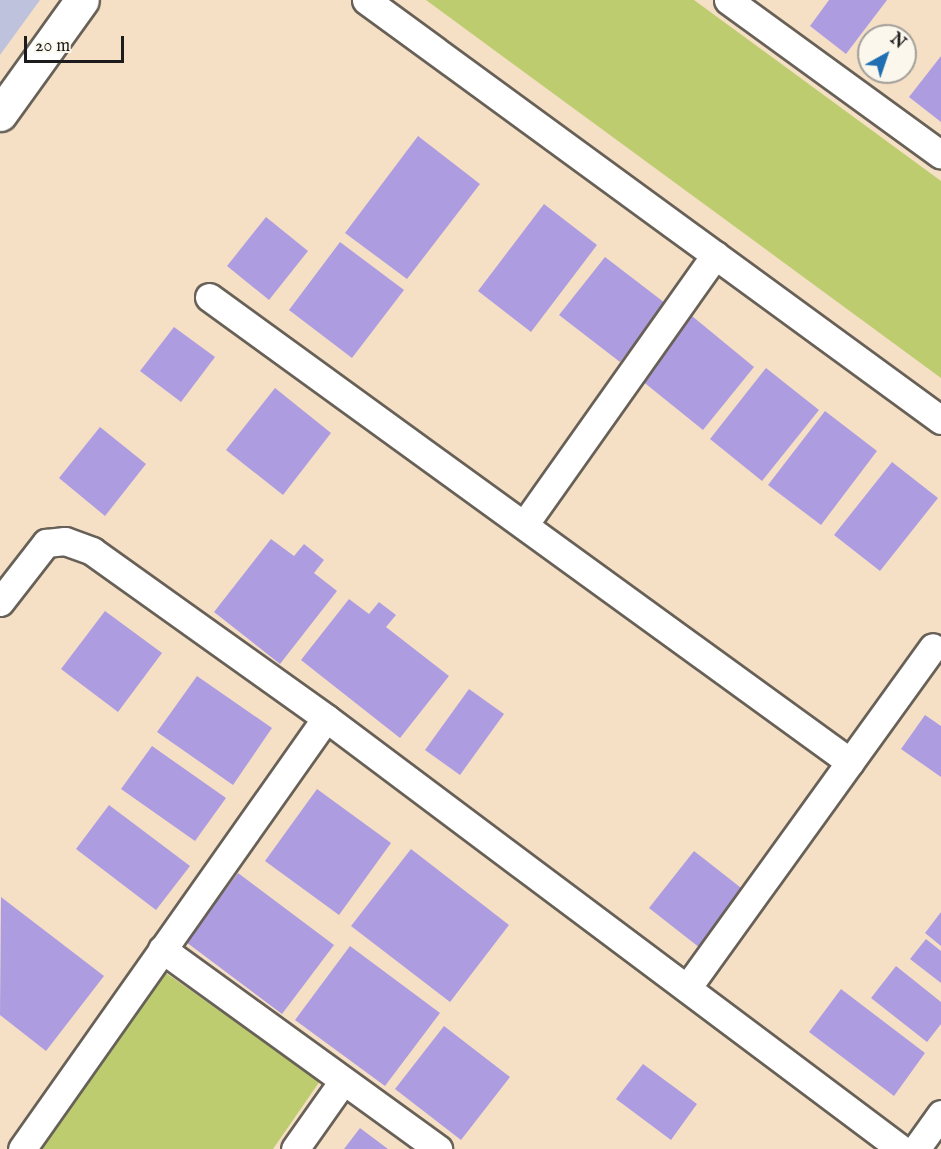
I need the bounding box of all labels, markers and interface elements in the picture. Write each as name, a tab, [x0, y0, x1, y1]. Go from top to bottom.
scale bar	[27, 24, 128, 62]
north arrow	[857, 24, 917, 84]
text: N	[886, 30, 909, 54]
text: 20 m	[35, 35, 70, 58]

